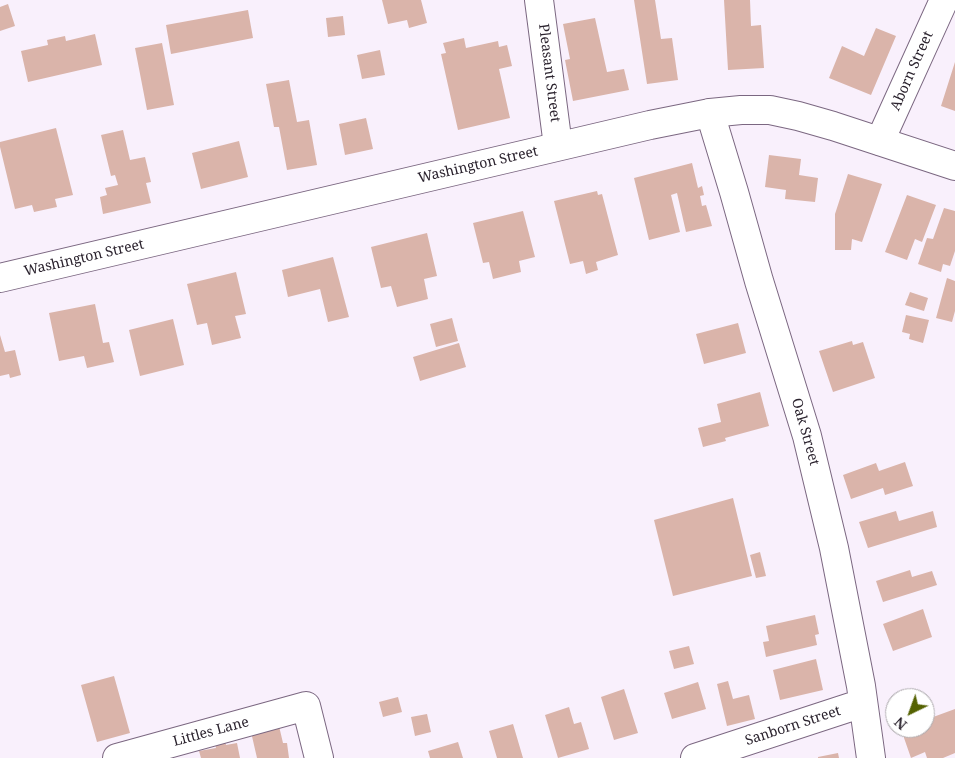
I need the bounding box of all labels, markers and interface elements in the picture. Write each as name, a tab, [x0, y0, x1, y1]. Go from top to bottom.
street label: Pleasant Street	[535, 23, 563, 123]
street label: Aborn Street	[887, 29, 937, 113]
street label: Washington Street	[416, 143, 540, 187]
street label: Washington Street	[22, 236, 146, 280]
street label: Oak Street	[787, 396, 823, 468]
north arrow	[885, 688, 935, 738]
street label: Sanborn Street	[743, 703, 843, 749]
text: N	[890, 713, 911, 735]
street label: Littles Lane	[171, 714, 251, 750]

